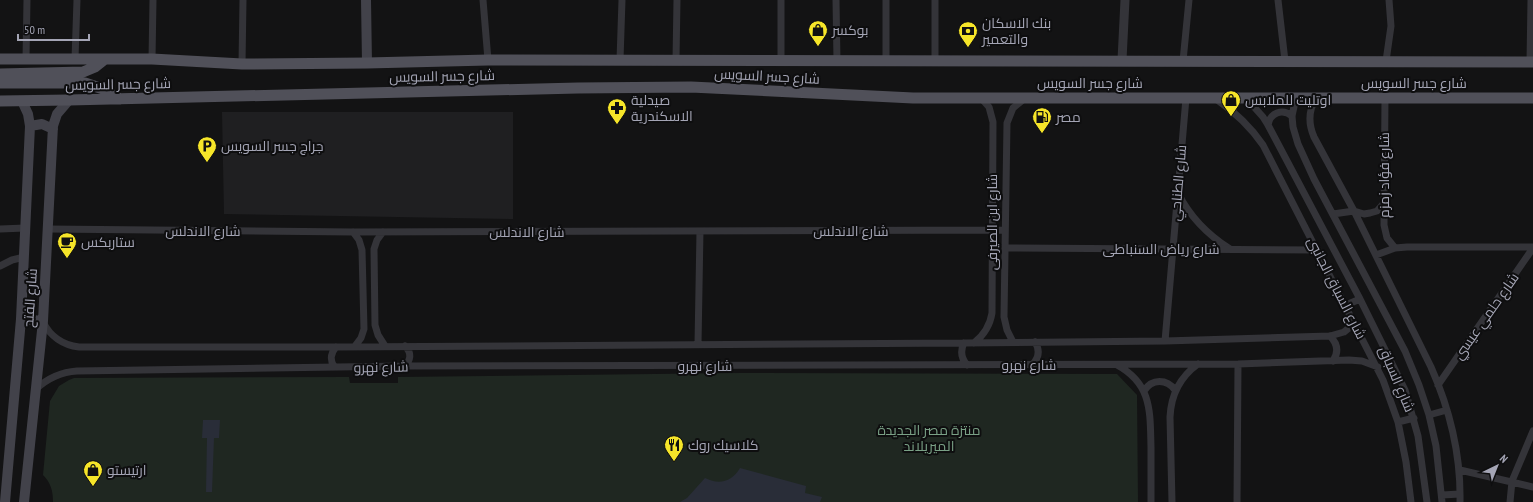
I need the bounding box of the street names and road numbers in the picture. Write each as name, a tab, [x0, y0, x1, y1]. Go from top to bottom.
street label: شارع جسر السويس	[714, 64, 820, 88]
street label: شارع جسر السويس	[389, 66, 495, 86]
street label: شارع جسر السويس	[65, 74, 171, 94]
street label: شارع جسر السويس	[1037, 74, 1143, 92]
street label: شارع جسر السويس	[1361, 74, 1467, 92]
street label: شارع فؤاد زمزم	[1375, 132, 1394, 218]
street label: شارع الطناحي	[1166, 144, 1193, 222]
street label: شارع ابن الصيرفى	[983, 174, 1001, 270]
street label: شارع الاندلس	[165, 222, 241, 240]
street label: شارع الاندلس	[813, 222, 889, 240]
street label: شارع الاندلس	[489, 223, 565, 241]
street label: شارع السباق الجانبى	[1303, 234, 1371, 342]
street label: شارع رياض السنباطى	[1102, 240, 1220, 258]
street label: شارع الفتح	[19, 268, 41, 328]
street label: شارع حلمي عيسي	[1449, 269, 1525, 365]
street label: شارع السباق	[1375, 343, 1419, 415]
street label: شارع نهرو	[1002, 356, 1056, 374]
street label: شارع نهرو	[678, 357, 732, 375]
street label: شارع نهرو	[353, 358, 409, 376]

